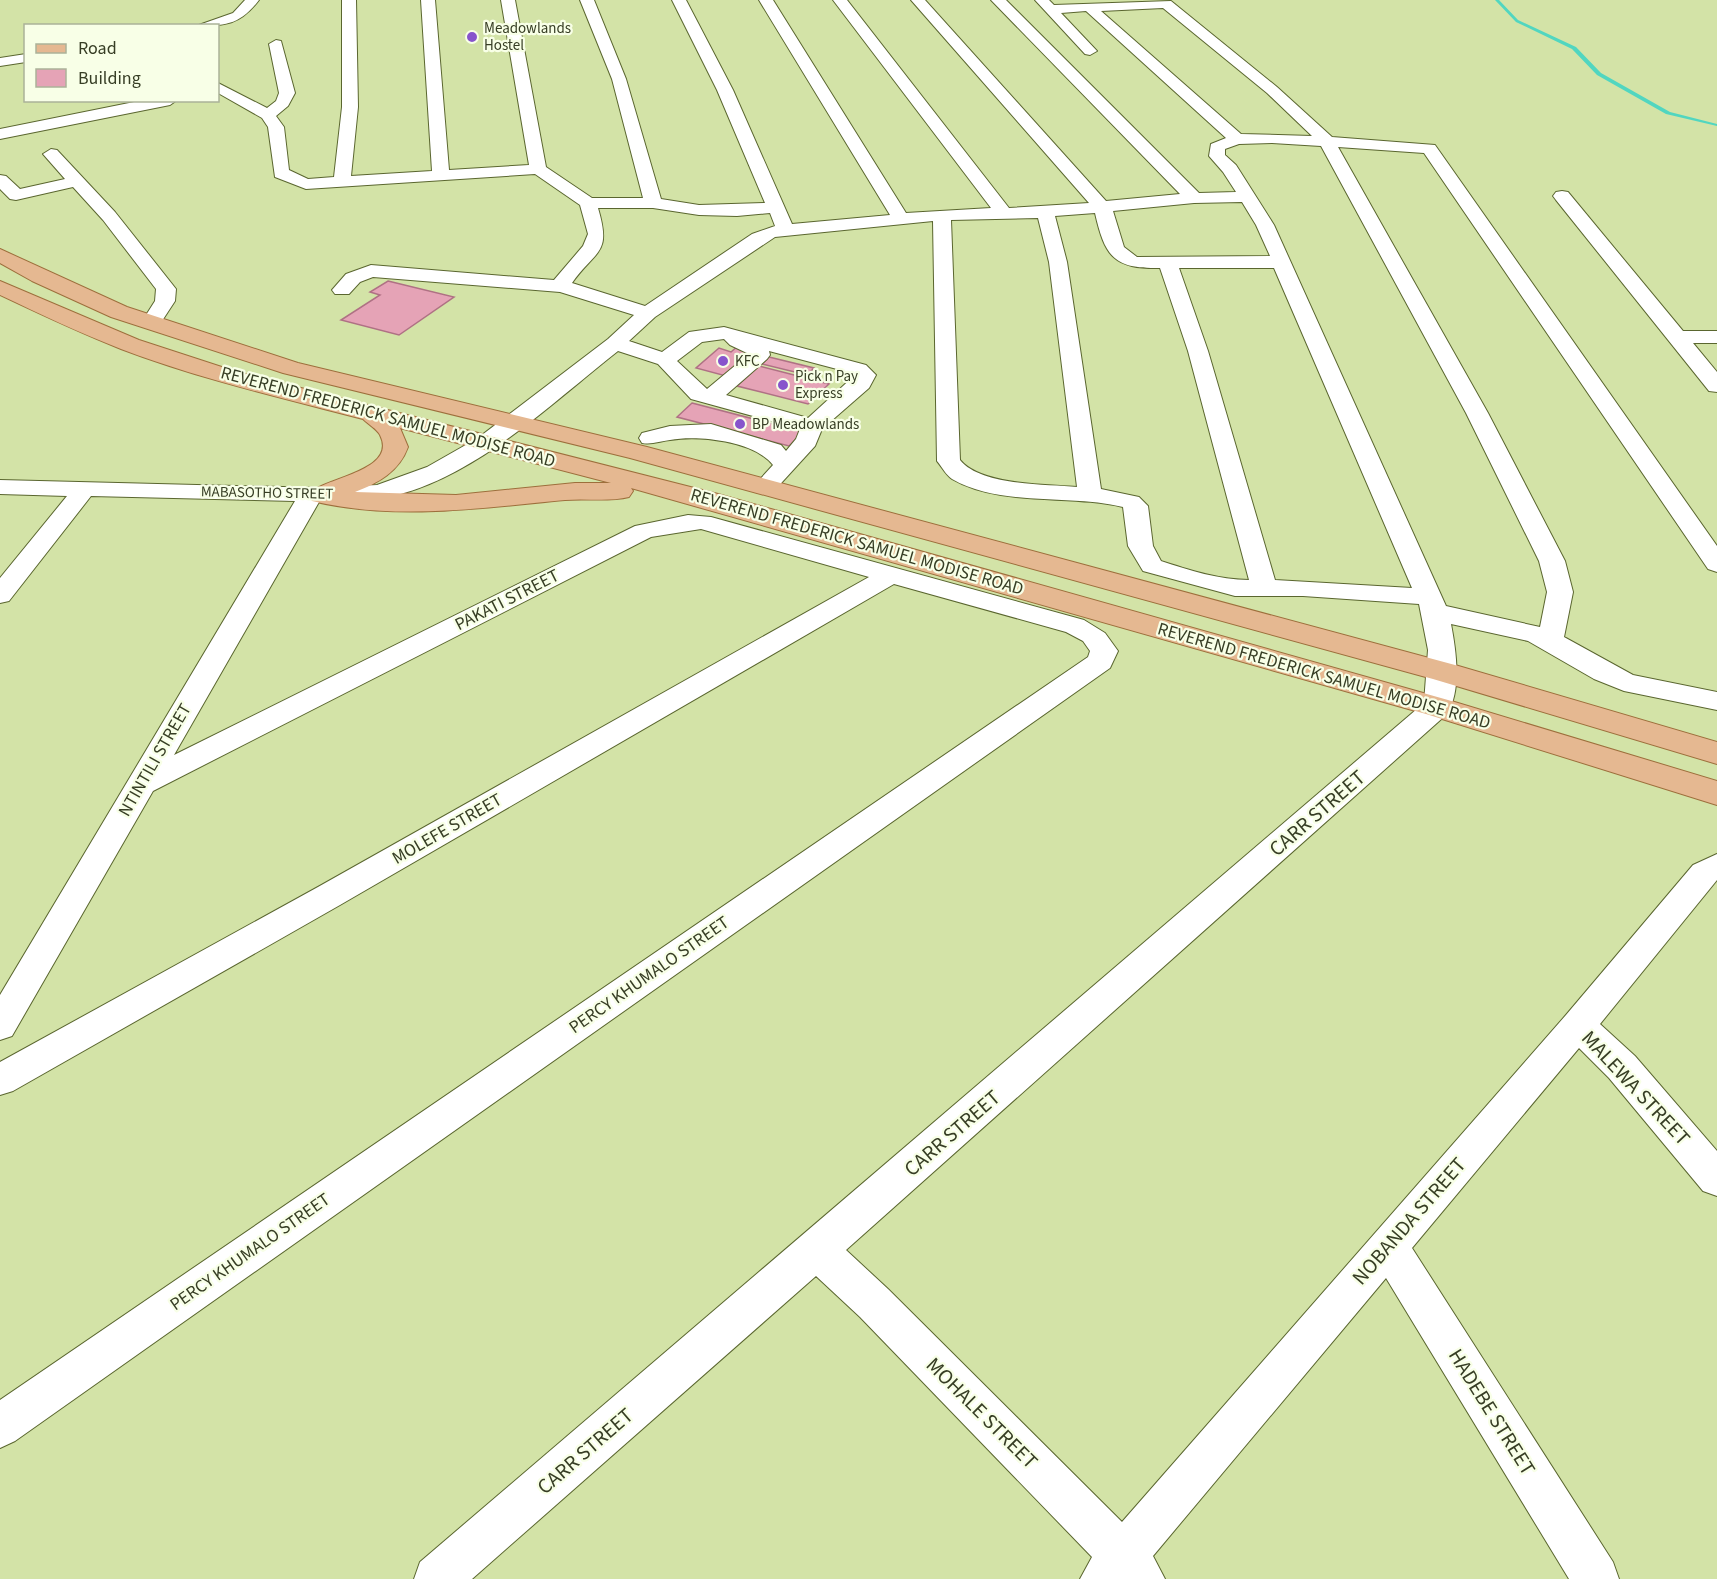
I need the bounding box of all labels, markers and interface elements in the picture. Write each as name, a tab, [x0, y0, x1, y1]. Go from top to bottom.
place label: Meadowlands Hostel	[484, 18, 571, 56]
legend	[24, 24, 219, 102]
marker: Meadowlands Hostel	[465, 30, 479, 44]
text: Road	[78, 36, 117, 61]
text: Building	[78, 66, 141, 91]
place label: KFC	[735, 351, 760, 372]
marker: KFC	[716, 354, 730, 368]
street label: REVEREND FREDERICK SAMUEL MODISE ROAD	[218, 360, 558, 474]
place label: Pick n Pay Express	[795, 366, 858, 404]
marker: Pick n Pay Express	[776, 378, 790, 392]
place label: BP Meadowlands	[752, 414, 859, 435]
marker: BP Meadowlands	[733, 417, 747, 431]
street label: MABASOTHO STREET	[201, 481, 333, 505]
street label: REVEREND FREDERICK SAMUEL MODISE ROAD	[688, 482, 1026, 602]
street label: PAKATI STREET	[451, 563, 564, 637]
street label: REVEREND FREDERICK SAMUEL MODISE ROAD	[1155, 616, 1493, 736]
street label: NTINTILI STREET	[112, 698, 198, 821]
street label: CARR STREET	[1262, 763, 1372, 863]
street label: MOLEFE STREET	[387, 787, 507, 871]
street label: PERCY KHUMALO STREET	[564, 910, 734, 1040]
street label: MALEWA STREET	[1575, 1024, 1697, 1152]
street label: CARR STREET	[897, 1083, 1007, 1183]
street label: NOBANDA STREET	[1345, 1151, 1473, 1291]
street label: PERCY KHUMALO STREET	[165, 1187, 335, 1317]
street label: HADEBE STREET	[1441, 1343, 1543, 1481]
street label: MOHALE STREET	[919, 1350, 1045, 1476]
street label: CARR STREET	[530, 1401, 640, 1501]

